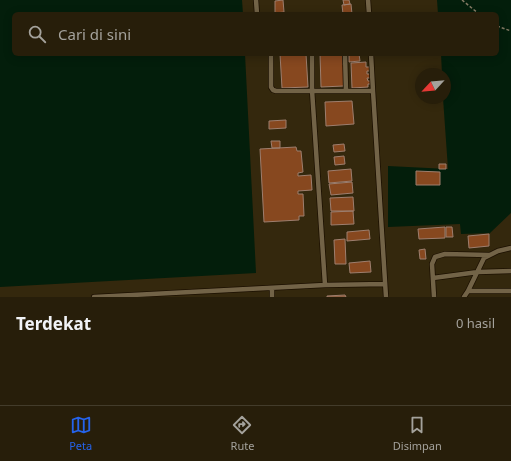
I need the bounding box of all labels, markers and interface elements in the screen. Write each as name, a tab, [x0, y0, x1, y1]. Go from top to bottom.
search box	[12, 12, 499, 56]
icon: search	[26, 23, 48, 45]
text: Cari di sini	[58, 24, 131, 44]
north arrow	[415, 68, 451, 104]
text: Terdekat	[16, 312, 91, 335]
text: 0 hasil	[456, 314, 495, 332]
tab: Peta	[69, 414, 92, 453]
tab: Rute	[231, 414, 254, 453]
tab: Disimpan	[393, 414, 442, 453]

